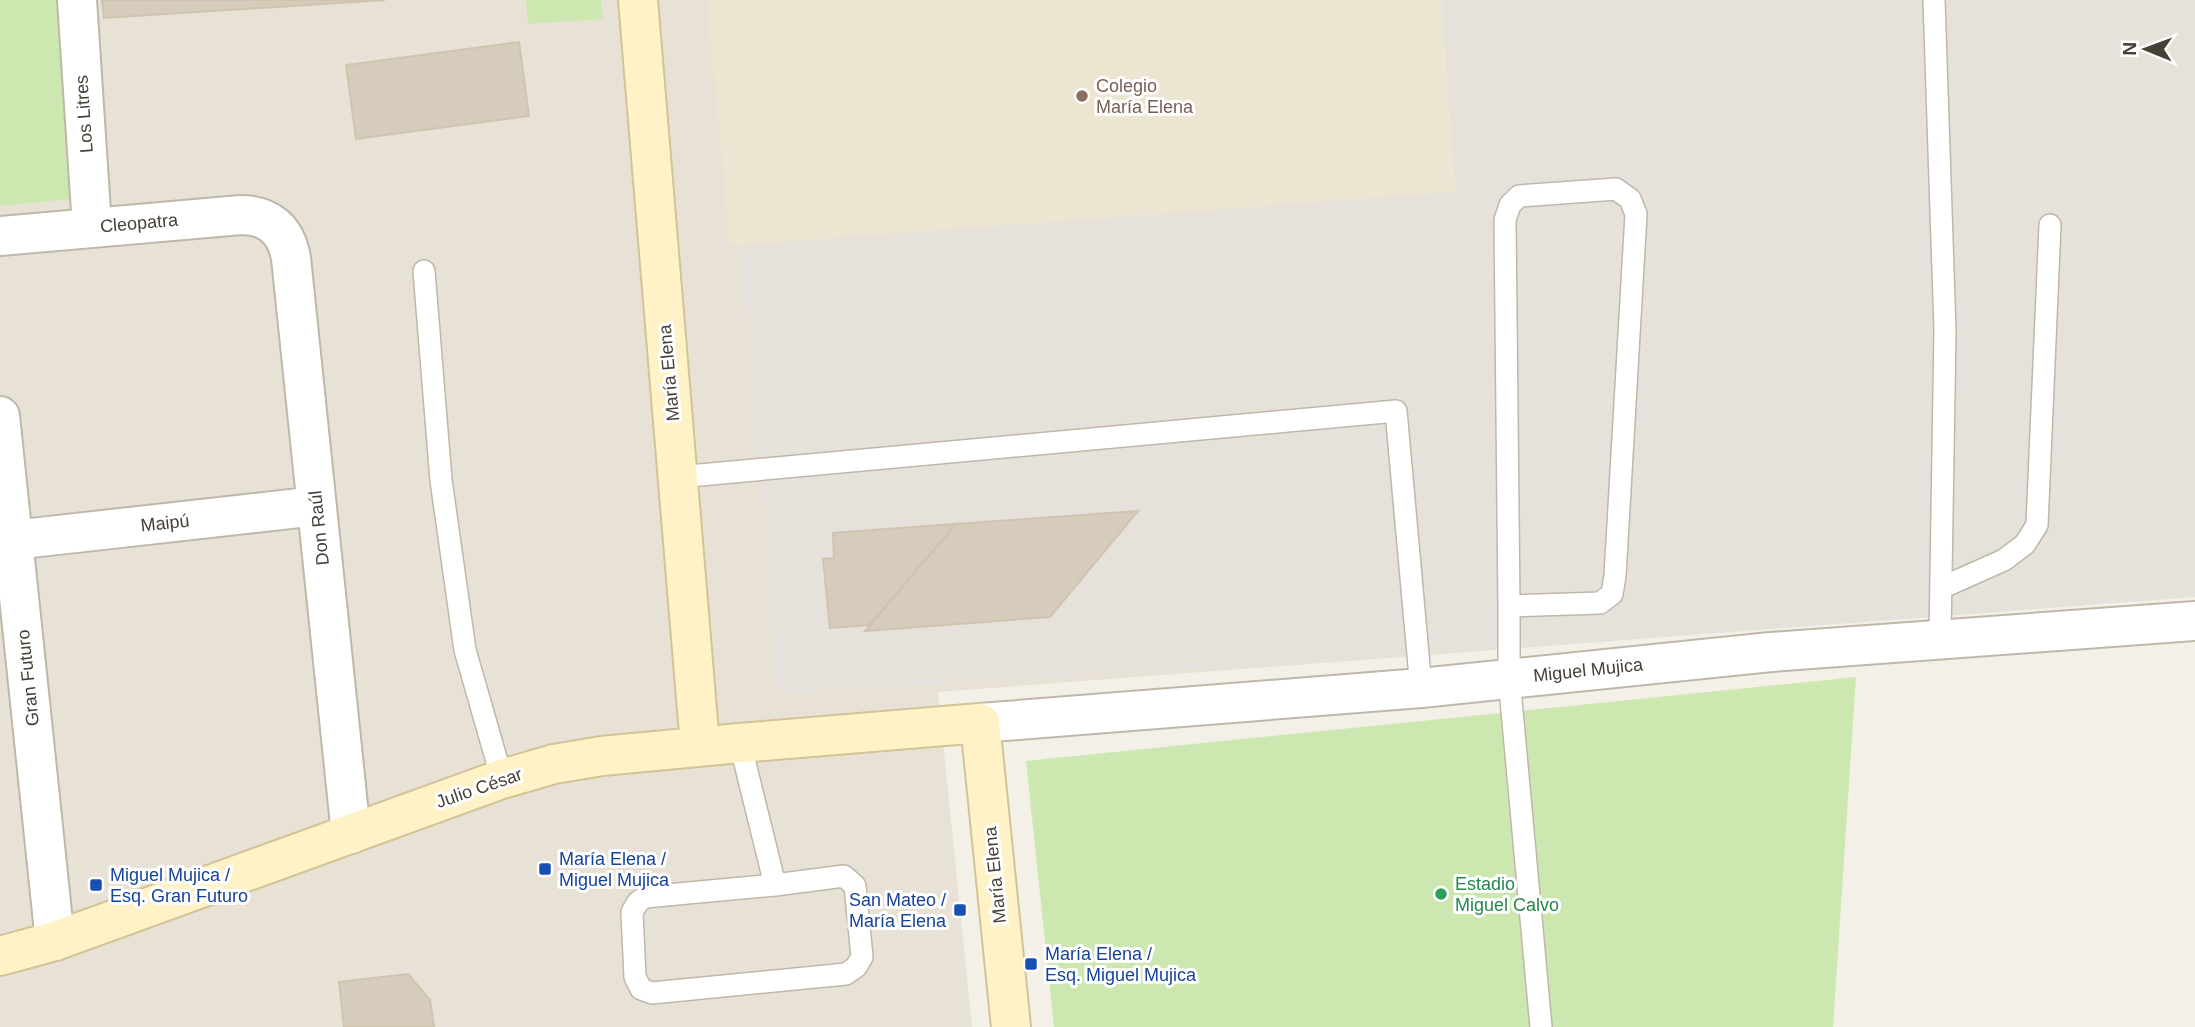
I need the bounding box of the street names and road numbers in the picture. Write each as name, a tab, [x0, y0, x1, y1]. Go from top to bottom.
street label: Los Litres	[71, 74, 97, 154]
street label: Cleopatra	[99, 210, 180, 236]
street label: María Elena	[655, 323, 683, 422]
street label: Don Raúl	[305, 490, 333, 566]
street label: Maipú	[140, 510, 190, 536]
street label: Gran Futuro	[13, 629, 43, 727]
street label: Miguel Mujica	[1532, 654, 1645, 686]
street label: Julio César	[433, 764, 525, 812]
street label: María Elena	[980, 825, 1010, 924]

